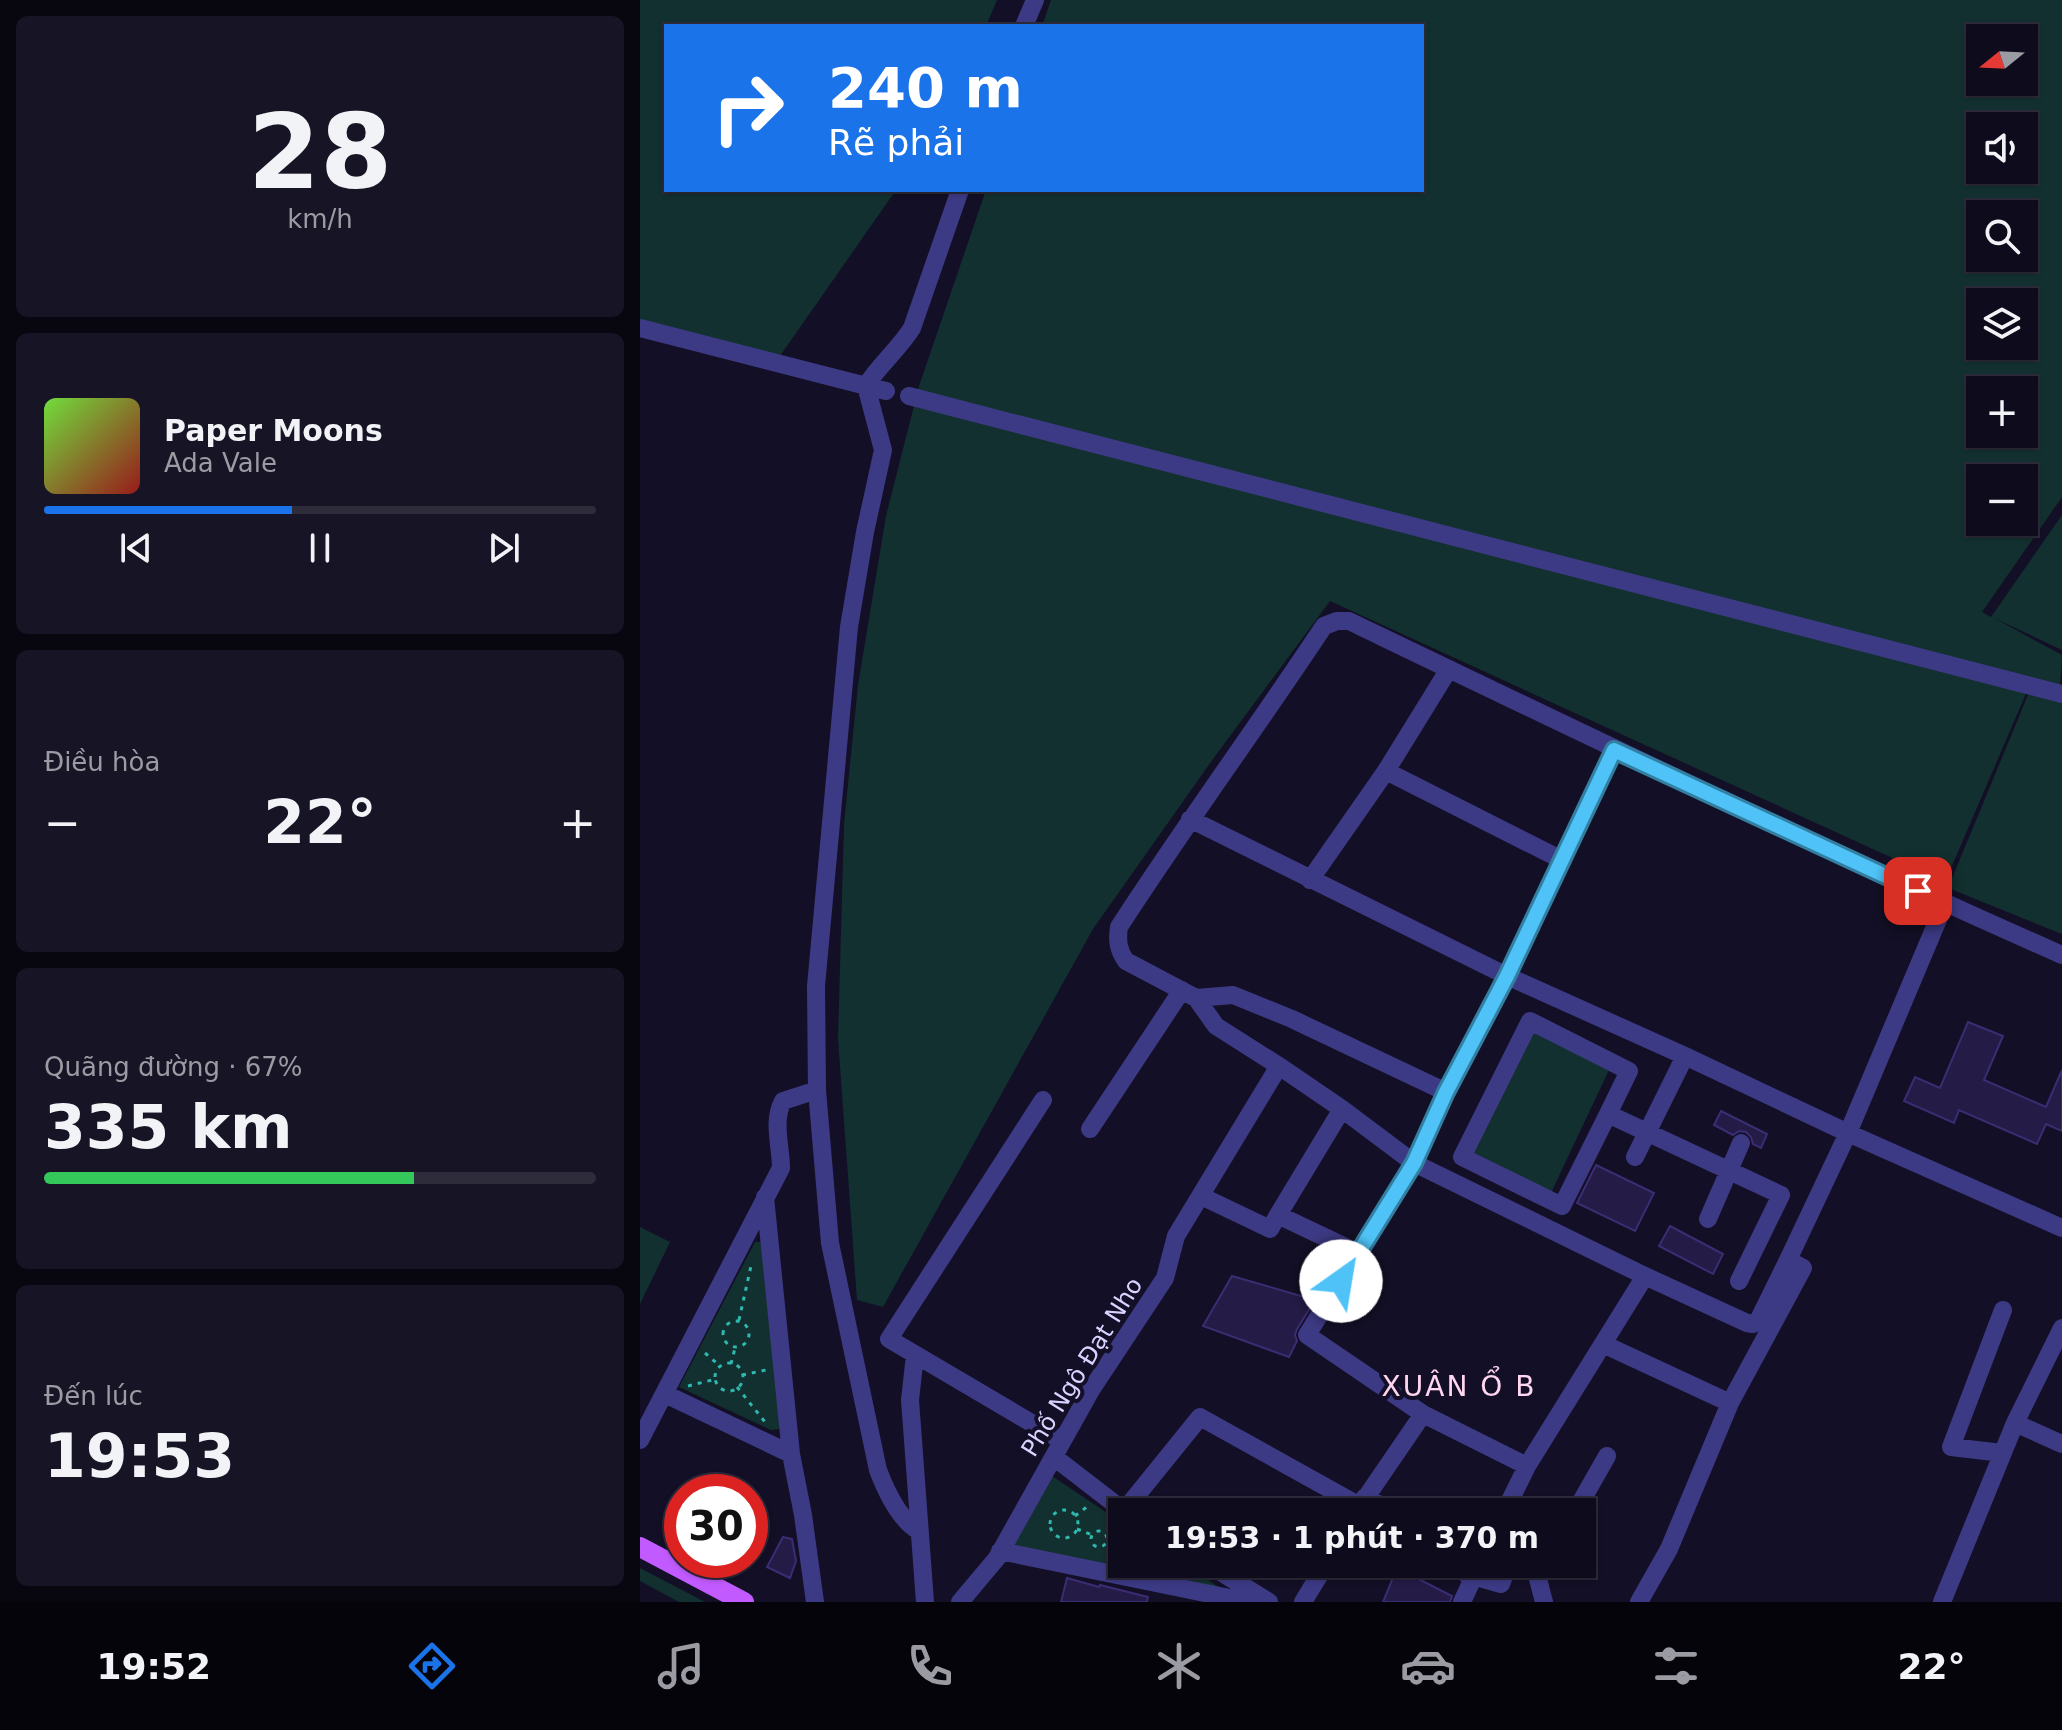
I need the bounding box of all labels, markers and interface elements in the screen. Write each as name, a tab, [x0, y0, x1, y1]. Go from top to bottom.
north arrow	[1966, 24, 2038, 96]
map controls	[1966, 24, 2038, 536]
text: 240 m	[828, 55, 1023, 120]
icon: right	[696, 56, 800, 160]
text: 28	[248, 91, 392, 213]
button: sound	[1966, 112, 2038, 184]
text: Rẽ phải	[828, 122, 964, 163]
button: search	[1966, 200, 2038, 272]
text: km/h	[287, 204, 353, 234]
button: layers	[1966, 288, 2038, 360]
button: +	[1966, 376, 2038, 448]
text: Paper Moons	[164, 413, 383, 448]
text: Ada Vale	[164, 448, 277, 478]
button: −	[1966, 464, 2038, 536]
icon: previous	[114, 526, 158, 570]
icon: pause	[298, 526, 342, 570]
icon: next	[482, 526, 526, 570]
text: Điều hòa	[44, 747, 160, 777]
text: 22°	[263, 787, 377, 857]
text: −	[44, 797, 81, 848]
text: +	[559, 797, 596, 848]
pin	[1884, 857, 1952, 925]
icon: arrive	[1896, 869, 1940, 913]
text: Quãng đường · 67%	[44, 1052, 303, 1082]
text: 335 km	[44, 1092, 293, 1162]
position arrow	[1299, 1239, 1383, 1323]
street label: Phố Ngô Đạt Nho	[1016, 1272, 1148, 1462]
district label: XUÂN Ổ B	[1382, 1366, 1536, 1403]
text: Đến lúc	[44, 1381, 143, 1411]
text: 19:53	[44, 1421, 235, 1491]
speed limit sign: 30	[664, 1474, 768, 1578]
text: 19:53 · 1 phút · 370 m	[1165, 1520, 1539, 1555]
icon: directions	[404, 1638, 460, 1694]
icon: music	[653, 1638, 709, 1694]
icon: phone	[902, 1638, 958, 1694]
icon: climate	[1151, 1638, 1207, 1694]
icon: car	[1400, 1638, 1456, 1694]
icon: filters	[1648, 1638, 1704, 1694]
text: 19:52	[96, 1646, 211, 1687]
text: 22°	[1897, 1646, 1966, 1687]

